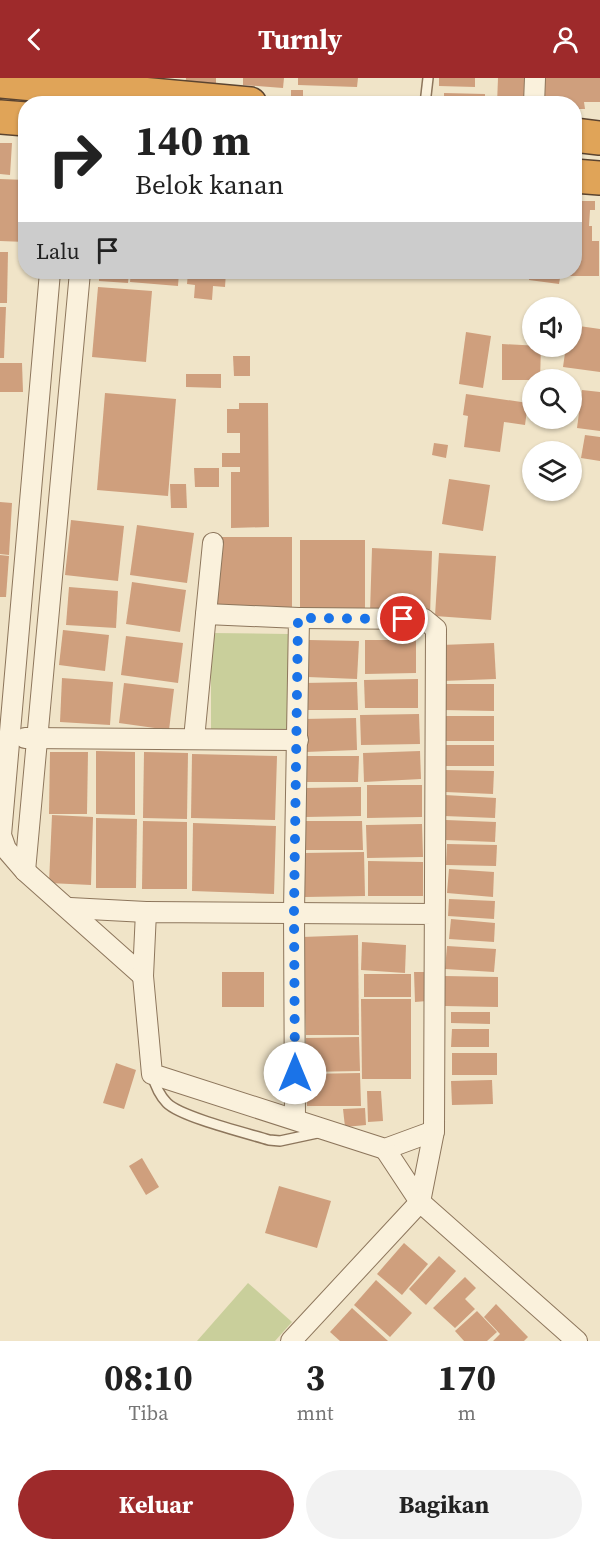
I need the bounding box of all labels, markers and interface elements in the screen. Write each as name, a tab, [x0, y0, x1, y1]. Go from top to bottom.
text: Turnly	[258, 21, 342, 58]
icon: back	[18, 23, 51, 56]
icon: person	[549, 23, 582, 56]
text: 140 m	[135, 111, 250, 169]
icon: right	[36, 120, 114, 198]
text: Belok kanan	[135, 166, 284, 203]
icon: arrive	[91, 234, 124, 267]
text: Lalu	[36, 236, 79, 266]
map controls	[522, 297, 582, 501]
button: sound	[522, 297, 582, 357]
button: search	[522, 369, 582, 429]
button: layers	[522, 441, 582, 501]
pin	[377, 593, 428, 644]
icon: arrive	[386, 602, 419, 635]
position arrow	[263, 1041, 327, 1105]
text: 08:10	[104, 1353, 193, 1402]
text: 3	[305, 1353, 325, 1402]
text: 170	[437, 1353, 496, 1402]
text: Tiba	[129, 1399, 168, 1427]
text: mnt	[297, 1399, 333, 1427]
text: m	[458, 1399, 476, 1427]
button: Keluar	[18, 1470, 294, 1539]
button: Bagikan	[306, 1470, 582, 1539]

